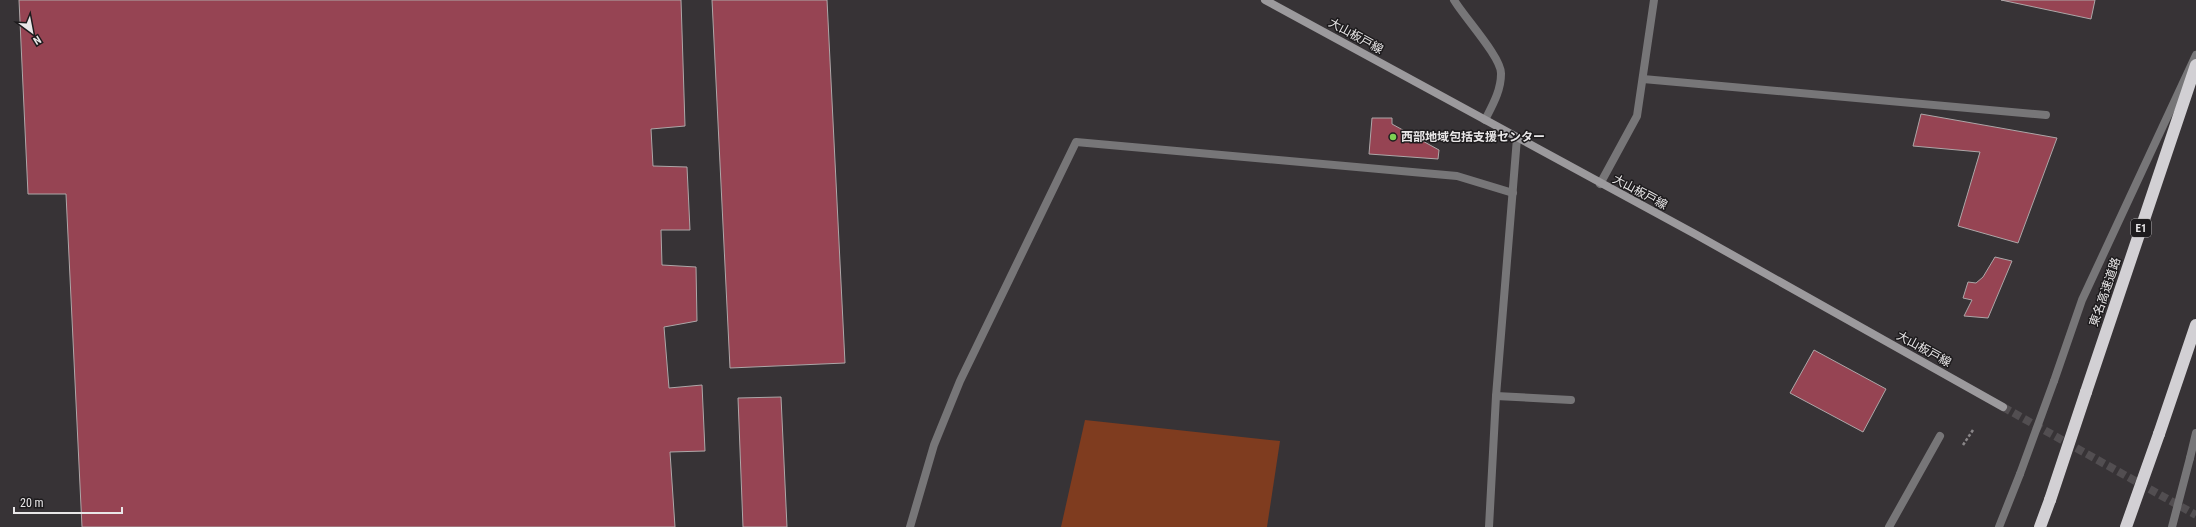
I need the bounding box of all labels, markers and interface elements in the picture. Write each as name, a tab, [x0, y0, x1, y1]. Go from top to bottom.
north arrow	[12, 12, 52, 52]
street label: 大山板戸線	[1326, 15, 1386, 57]
text: N	[31, 33, 43, 47]
place label: 西部地域包括支援センター	[1401, 130, 1545, 144]
marker: 西部地域包括支援センター	[1388, 132, 1398, 142]
street label: 大山板戸線	[1610, 172, 1670, 212]
road number: E1	[2131, 219, 2151, 237]
street label: 東名高速道路	[2087, 256, 2123, 328]
street label: 大山板戸線	[1894, 328, 1954, 370]
scale bar	[14, 489, 122, 515]
text: 20 m	[20, 496, 44, 510]

